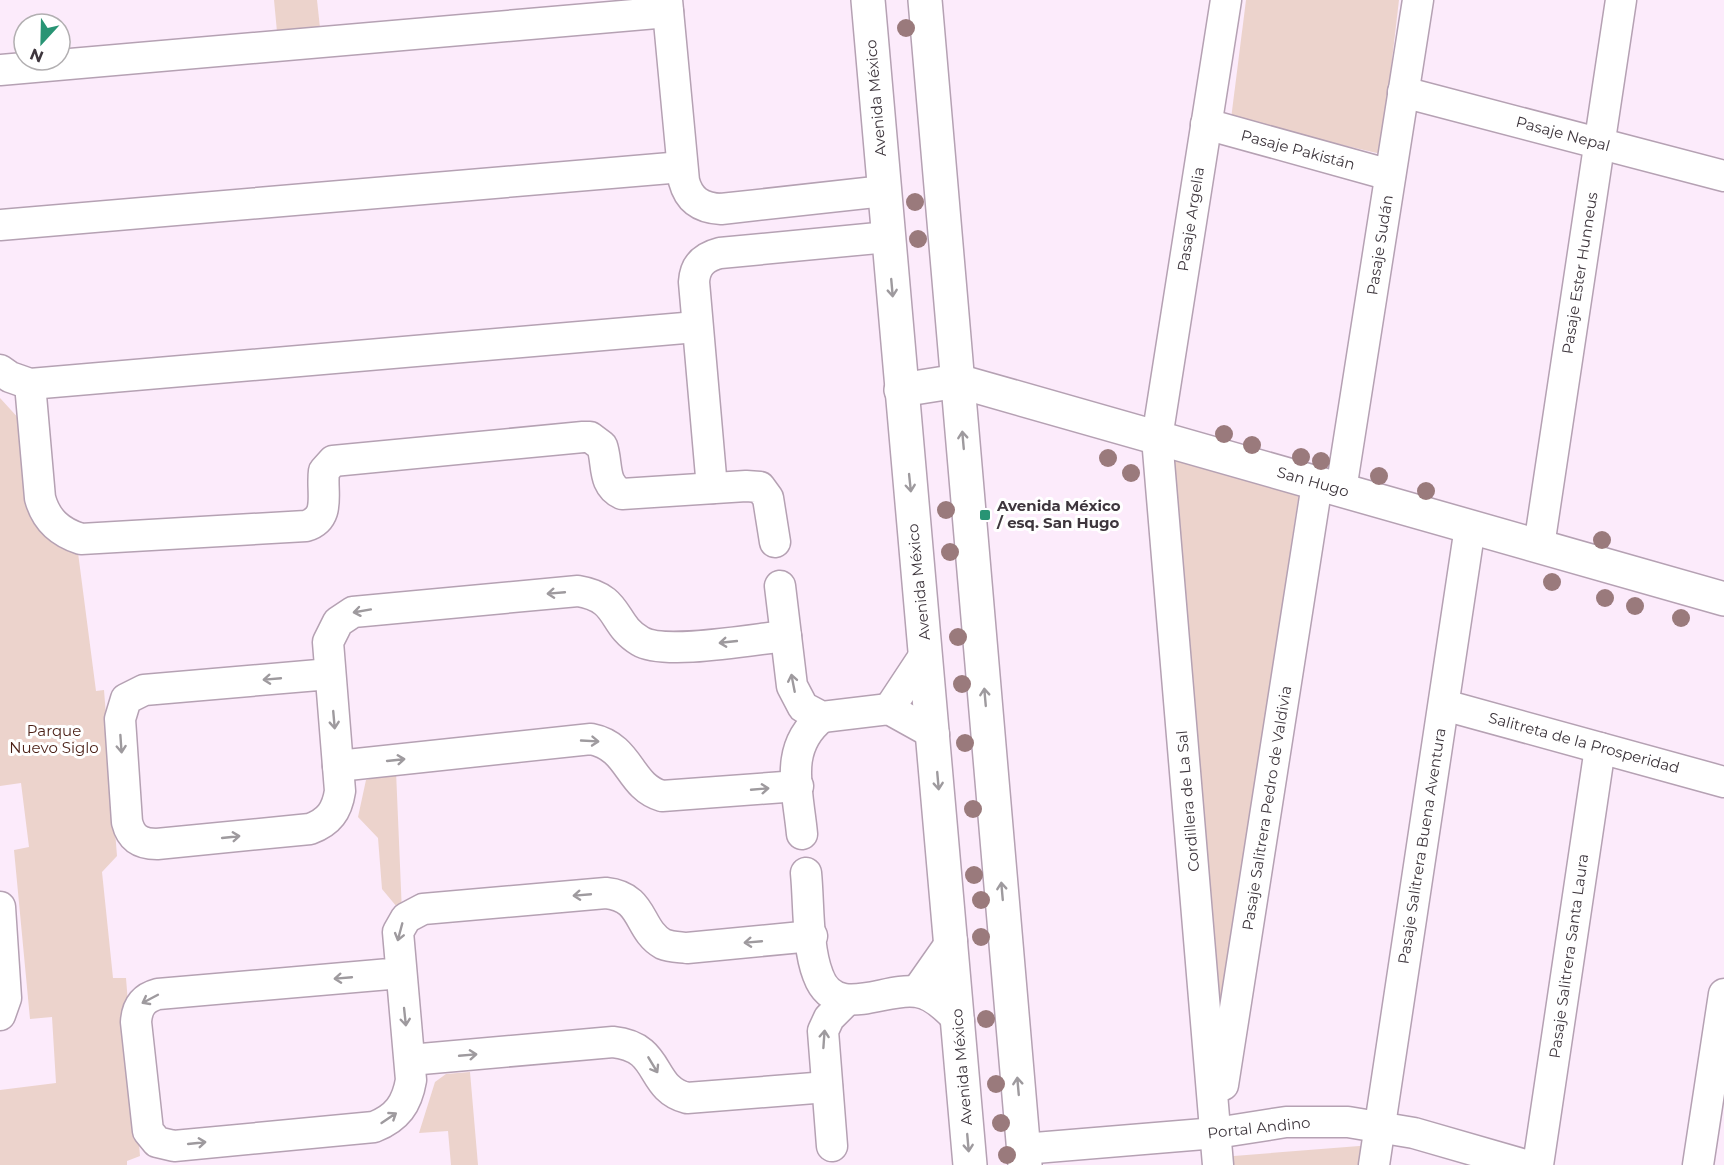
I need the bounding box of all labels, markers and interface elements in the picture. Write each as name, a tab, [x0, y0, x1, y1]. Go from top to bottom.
north arrow	[12, 12, 72, 72]
street label: Avenida México	[861, 39, 890, 157]
text: N	[27, 44, 46, 67]
street label: Pasaje Nepal	[1514, 112, 1612, 155]
street label: Pasaje Pakistán	[1239, 125, 1357, 174]
street label: Pasaje Argelia	[1173, 165, 1208, 273]
street label: Pasaje Ester Hunneus	[1557, 191, 1602, 355]
street label: Pasaje Sudán	[1362, 193, 1397, 296]
one-way arrow	[887, 278, 898, 298]
one-way arrow	[957, 431, 968, 451]
street label: San Hugo	[1275, 462, 1351, 501]
one-way arrow	[905, 472, 916, 492]
place label: Avenida México / esq. San Hugo	[996, 496, 1121, 532]
marker: Avenida México / esq. San Hugo	[978, 508, 992, 522]
street label: Avenida México	[903, 523, 934, 641]
one-way arrow	[547, 588, 566, 599]
one-way arrow	[353, 606, 372, 617]
one-way arrow	[718, 637, 738, 648]
one-way arrow	[262, 674, 282, 685]
one-way arrow	[787, 674, 798, 694]
street label: Pasaje Salitrera Pedro de Valdivia	[1238, 684, 1295, 932]
one-way arrow	[979, 688, 990, 708]
street label: Salitreta de la Prosperidad	[1487, 708, 1682, 777]
one-way arrow	[329, 710, 340, 730]
park label: Parque Nuevo Siglo	[9, 721, 99, 757]
street label: Pasaje Salitrera Buena Aventura	[1393, 726, 1450, 965]
street label: Cordillera de La Sal	[1172, 730, 1203, 873]
one-way arrow	[116, 733, 127, 753]
one-way arrow	[579, 735, 599, 746]
one-way arrow	[385, 754, 405, 765]
one-way arrow	[933, 771, 944, 791]
one-way arrow	[750, 783, 770, 794]
one-way arrow	[221, 831, 241, 842]
street label: Pasaje Salitrera Santa Laura	[1545, 852, 1592, 1060]
one-way arrow	[996, 882, 1007, 902]
one-way arrow	[573, 890, 593, 901]
one-way arrow	[394, 922, 406, 941]
one-way arrow	[744, 937, 764, 948]
one-way arrow	[333, 973, 353, 984]
one-way arrow	[142, 993, 159, 1005]
one-way arrow	[400, 1006, 411, 1026]
street label: Avenida México	[947, 1008, 976, 1126]
one-way arrow	[818, 1030, 829, 1050]
one-way arrow	[458, 1049, 477, 1060]
one-way arrow	[647, 1056, 659, 1073]
one-way arrow	[1012, 1076, 1023, 1096]
one-way arrow	[380, 1112, 397, 1125]
street label: Portal Andino	[1206, 1113, 1311, 1142]
one-way arrow	[963, 1133, 974, 1153]
one-way arrow	[187, 1138, 206, 1149]

